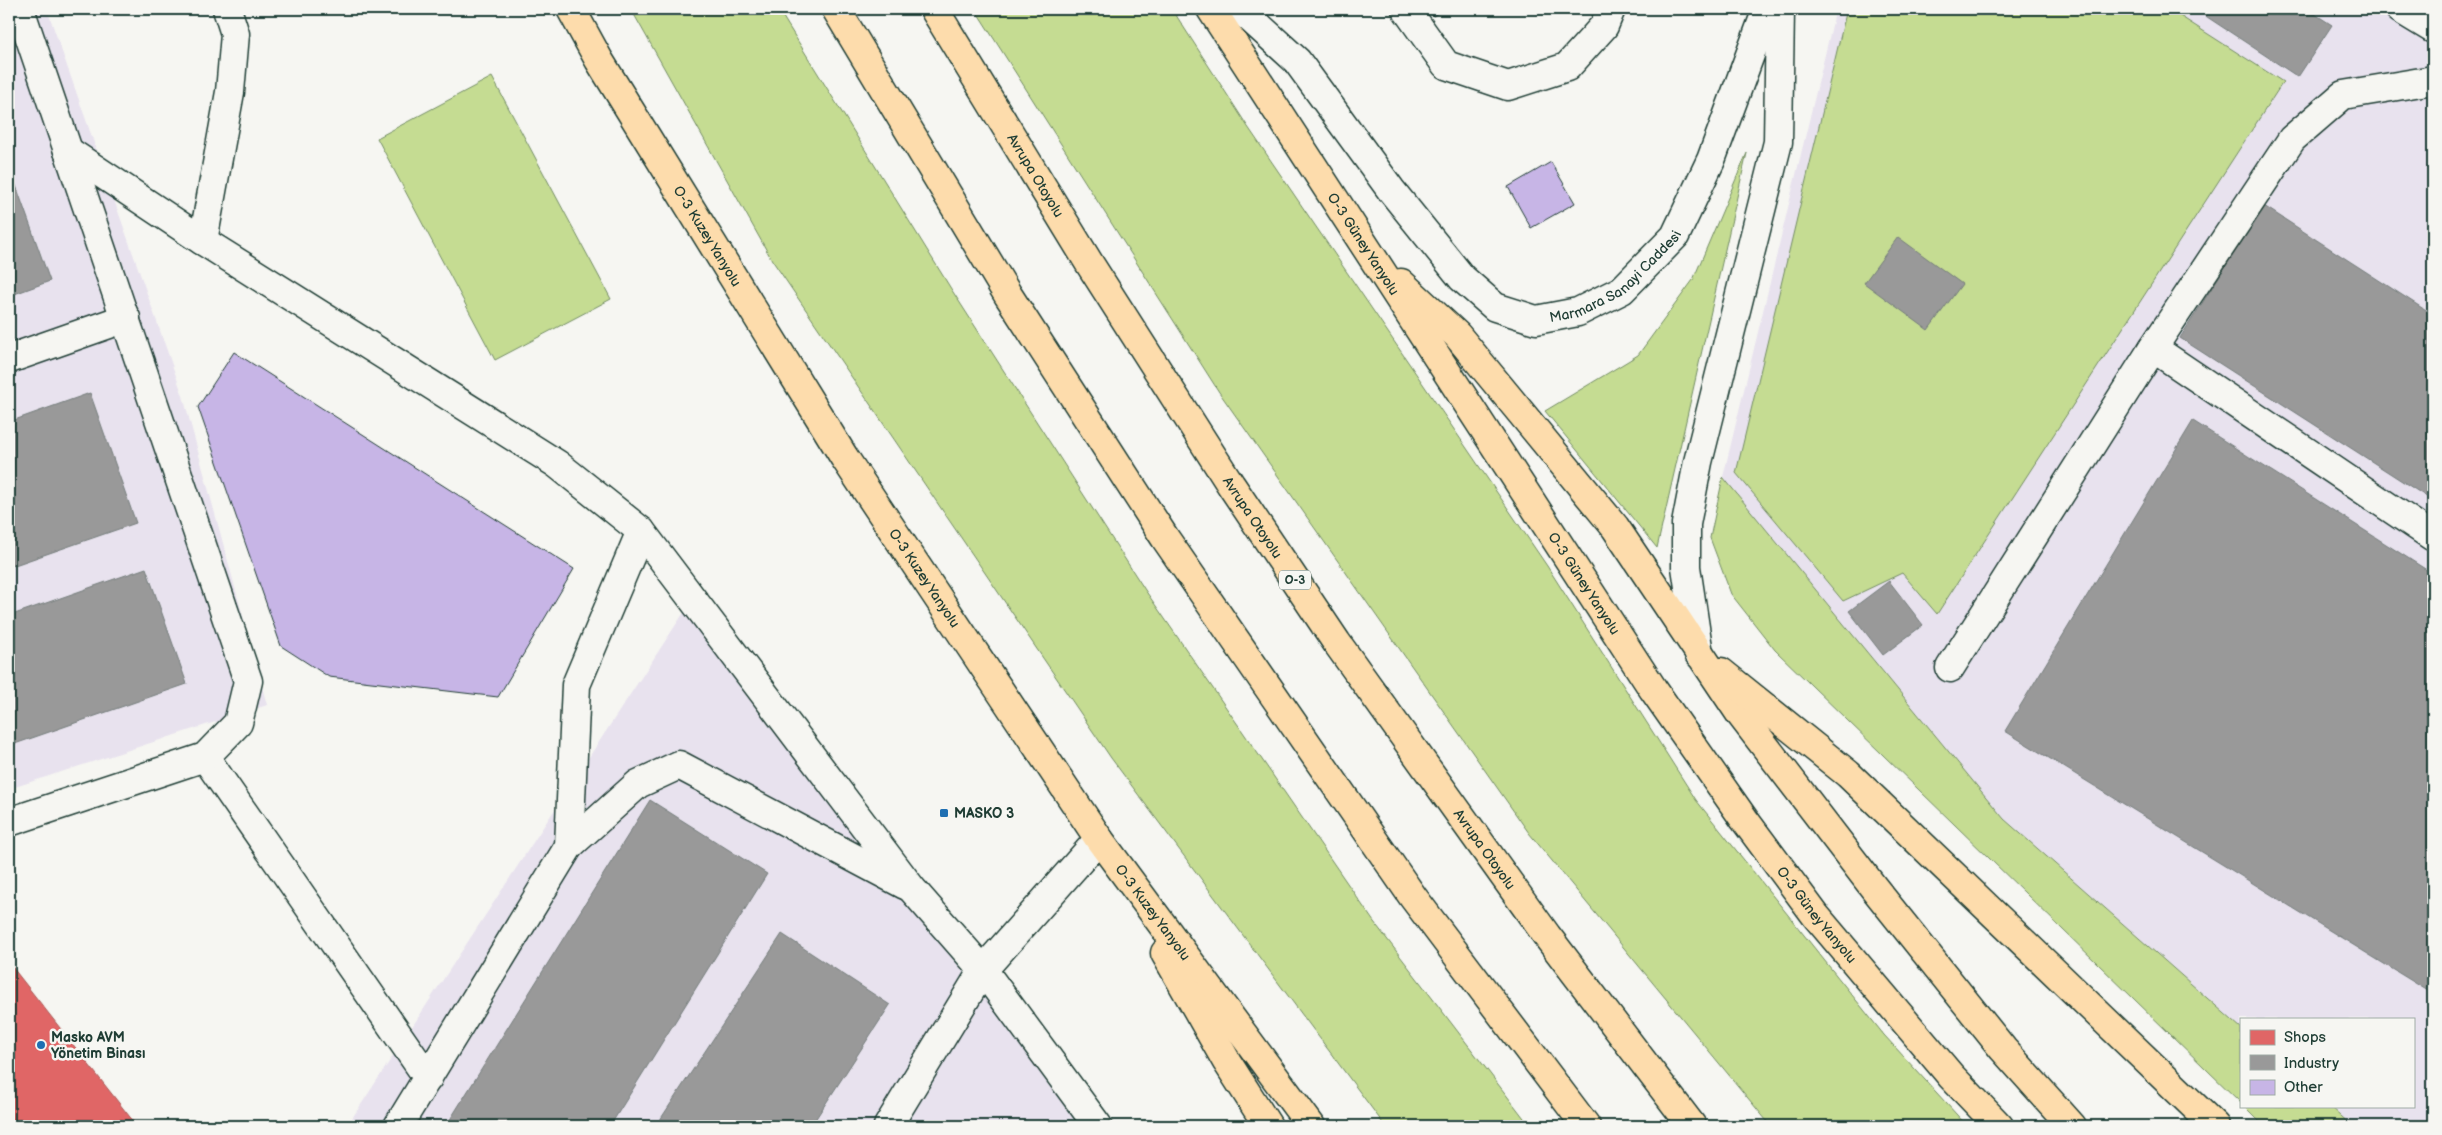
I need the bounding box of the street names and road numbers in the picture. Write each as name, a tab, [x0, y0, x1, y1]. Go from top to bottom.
street label: Avrupa Otoyolu	[1004, 131, 1068, 220]
street label: O-3 Kuzey Yanyolu	[670, 182, 745, 290]
street label: O-3 Güney Yanyolu	[1324, 189, 1403, 298]
street label: Marmara Sanayi Caddesi	[1548, 228, 1685, 326]
street label: Avrupa Otoyolu	[1219, 473, 1286, 561]
street label: O-3 Kuzey Yanyolu	[886, 525, 964, 631]
street label: O-3 Güney Yanyolu	[1545, 529, 1624, 638]
road number: O-3	[1279, 570, 1311, 590]
street label: Avrupa Otoyolu	[1450, 806, 1519, 893]
street label: O-3 Kuzey Yanyolu	[1112, 861, 1194, 964]
street label: O-3 Güney Yanyolu	[1774, 863, 1860, 966]

